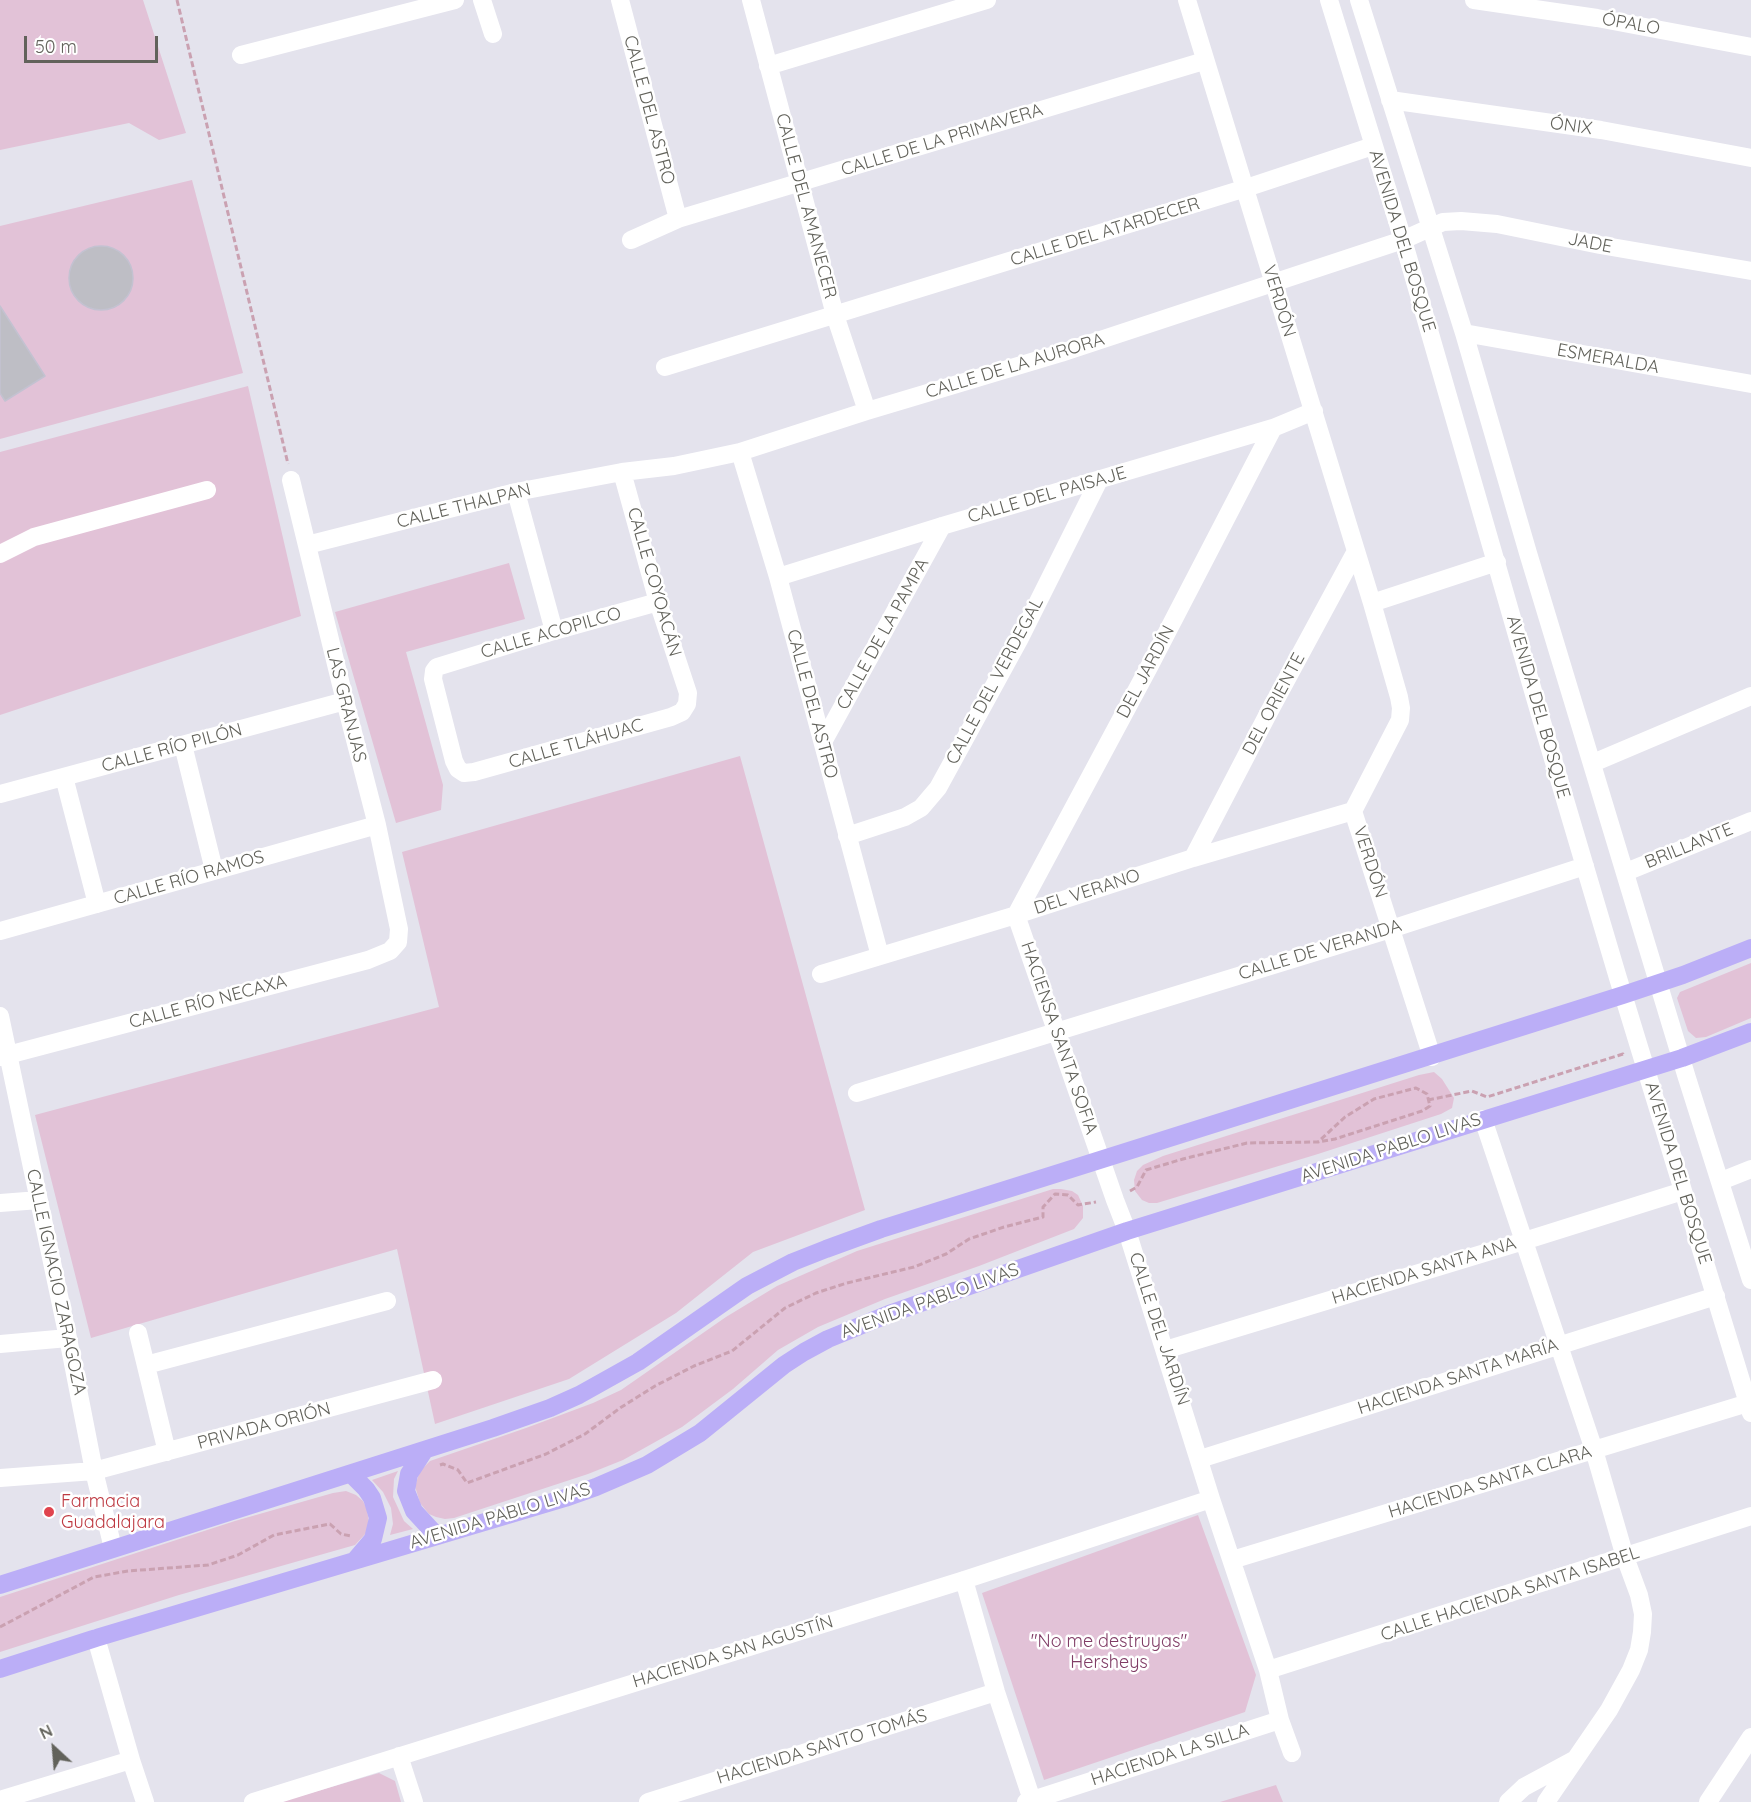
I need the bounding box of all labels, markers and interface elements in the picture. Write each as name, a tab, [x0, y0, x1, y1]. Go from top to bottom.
street label: ÓPALO	[1600, 8, 1662, 40]
scale bar	[27, 24, 160, 62]
street label: CALLE DEL ASTRO	[619, 33, 679, 187]
text: 50 m	[35, 35, 77, 58]
street label: CALLE DE LA PRIMAVERA	[838, 99, 1046, 181]
street label: CALLE DEL AMANECER	[771, 111, 841, 301]
street label: ÓNIX	[1549, 112, 1593, 140]
street label: AVENIDA DEL BOSQUE	[1364, 147, 1440, 335]
street label: CALLE DEL ATARDECER	[1008, 193, 1202, 271]
street label: JADE	[1566, 228, 1614, 258]
street label: VERDÓN	[1258, 262, 1300, 340]
street label: CALLE DE LA AURORA	[923, 329, 1107, 403]
street label: ESMERALDA	[1555, 339, 1661, 379]
street label: CALLE DEL PAISAJE	[965, 462, 1129, 528]
street label: CALLE THALPAN	[395, 479, 533, 533]
street label: CALLE COYOACÁN	[622, 505, 686, 659]
street label: CALLE DE LA PAMPA	[832, 554, 934, 714]
street label: CALLE DEL VERDEGAL	[942, 594, 1048, 768]
street label: CALLE ACOPILCO	[478, 603, 624, 663]
street label: AVENIDA DEL BOSQUE	[1502, 613, 1574, 801]
street label: DEL JARDÍN	[1113, 622, 1179, 722]
street label: CALLE DEL ASTRO	[782, 627, 842, 781]
street label: LAS GRANJAS	[321, 645, 371, 765]
street label: DEL ORIENTE	[1238, 649, 1310, 759]
street label: CALLE TLÁHUAC	[506, 715, 646, 773]
street label: CALLE RÍO PILÓN	[99, 719, 245, 777]
street label: BRILLANTE	[1642, 819, 1736, 873]
street label: VERDÓN	[1348, 823, 1392, 901]
street label: CALLE RÍO RAMOS	[111, 846, 267, 910]
street label: DEL VERANO	[1031, 865, 1143, 919]
street label: CALLE DE VERANDA	[1236, 915, 1404, 985]
street label: HACIENSA SANTA SOFIA	[1016, 939, 1102, 1137]
street label: CALLE RÍO NECAXA	[127, 971, 289, 1033]
street label: AVENIDA DEL BOSQUE	[1640, 1079, 1716, 1267]
street label: AVENIDA PABLO LIVAS	[1298, 1109, 1484, 1187]
street label: CALLE IGNACIO ZARAGOZA	[21, 1167, 91, 1397]
street label: HACIENDA SANTA ANA	[1329, 1233, 1519, 1309]
street label: CALLE DEL JARDÍN	[1124, 1250, 1194, 1408]
street label: AVENIDA PABLO LIVAS	[838, 1259, 1022, 1343]
street label: HACIENDA SANTA MARÍA	[1355, 1334, 1561, 1420]
street label: PRIVADA ORIÓN	[195, 1398, 333, 1454]
street label: HACIENDA SANTA CLARA	[1386, 1441, 1594, 1523]
street label: AVENIDA PABLO LIVAS	[407, 1478, 593, 1554]
place label: Farmacia Guadalajara	[61, 1491, 165, 1534]
marker: Farmacia Guadalajara	[42, 1505, 56, 1519]
street label: CALLE HACIENDA SANTA ISABEL	[1378, 1542, 1642, 1646]
street label: HACIENDA SAN AGUSTÍN	[630, 1611, 836, 1693]
park label: "No me destruyas" Hersheys	[1031, 1631, 1187, 1674]
street label: HACIENDA SANTO TOMÁS	[714, 1705, 930, 1789]
north arrow	[24, 1718, 84, 1778]
street label: HACIENDA LA SILLA	[1088, 1719, 1252, 1791]
text: N	[36, 1720, 56, 1743]

